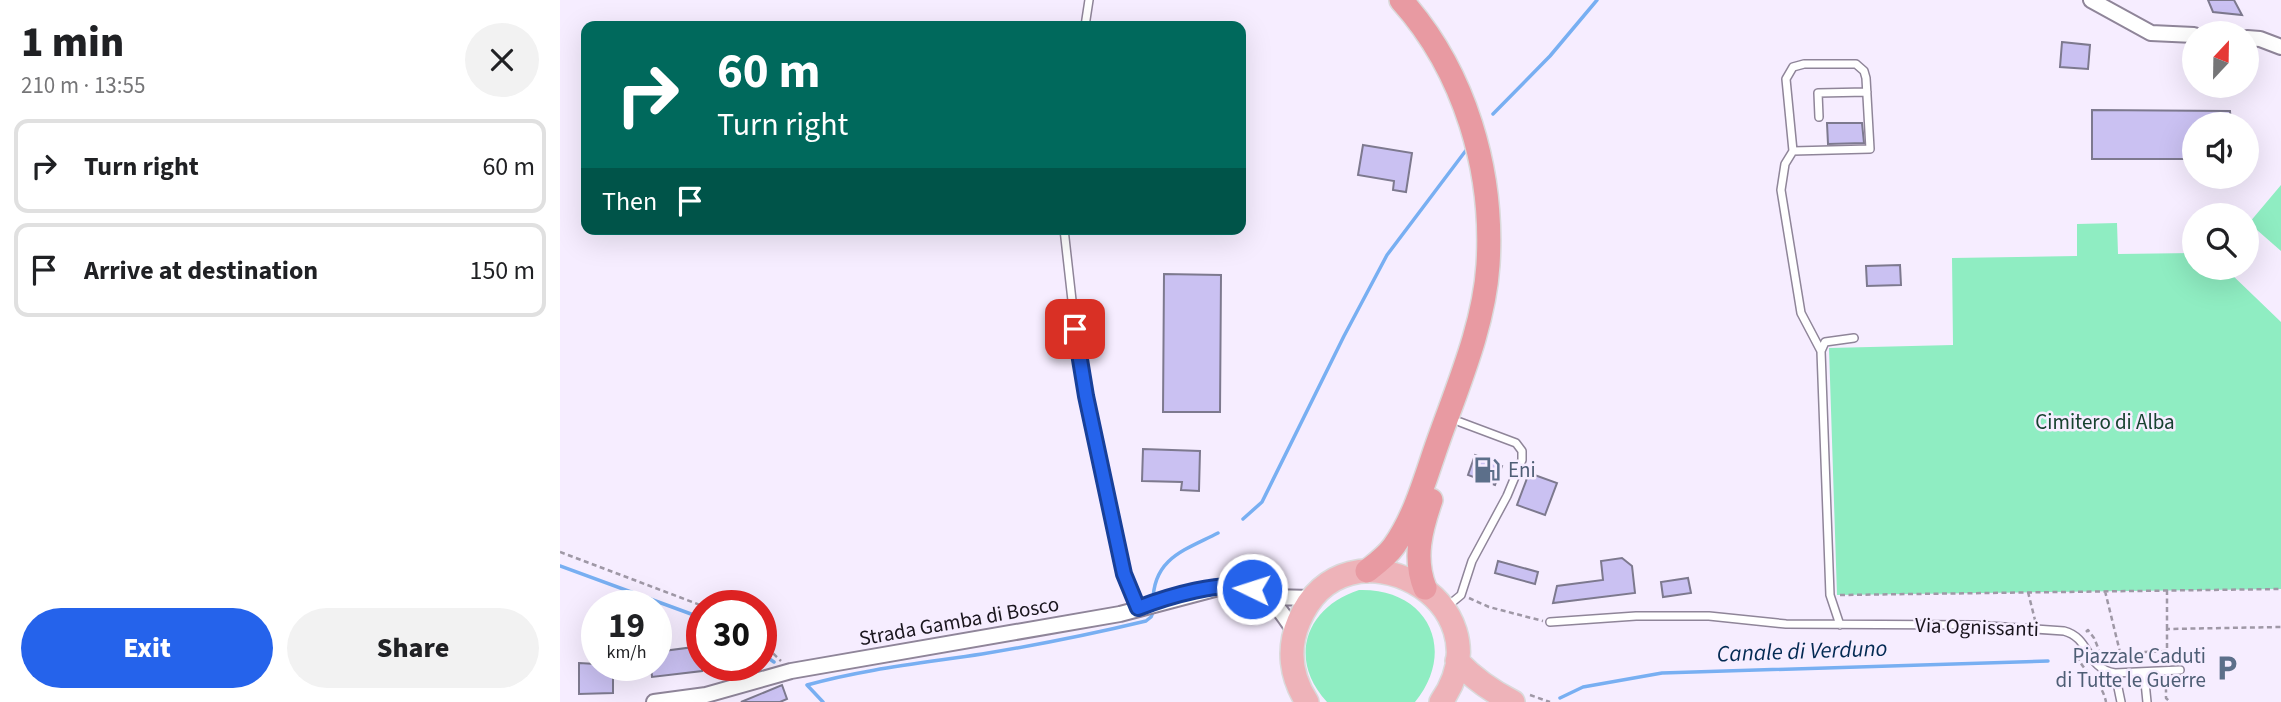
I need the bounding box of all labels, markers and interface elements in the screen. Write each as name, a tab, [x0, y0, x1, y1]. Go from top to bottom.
text: 1 min	[21, 13, 124, 73]
north arrow	[2182, 21, 2259, 98]
map controls	[2182, 21, 2259, 280]
button: close	[465, 23, 539, 97]
text: 60 m	[717, 37, 821, 107]
icon: right	[602, 49, 693, 140]
text: 210 m · 13:55	[21, 69, 145, 102]
text: Turn right	[717, 102, 848, 148]
button: sound	[2182, 112, 2259, 189]
icon: right	[25, 147, 63, 185]
text: Turn right	[84, 148, 199, 185]
text: 60 m	[482, 148, 535, 185]
icon: arrive	[671, 182, 709, 220]
text: Then	[602, 183, 657, 220]
button: search	[2182, 203, 2259, 280]
icon: arrive	[25, 251, 63, 289]
text: Arrive at destination	[84, 252, 318, 289]
text: 150 m	[469, 252, 535, 289]
pin	[1045, 299, 1105, 359]
icon: arrive	[1056, 310, 1094, 348]
park label: Cimitero di Alba	[2035, 407, 2175, 437]
fuel station icon: Eni	[1472, 455, 1502, 485]
place label: Eni	[1508, 455, 1536, 485]
position arrow	[1215, 552, 1289, 626]
street label: Strada Gamba di Bosco	[857, 589, 1061, 653]
speed limit sign: 30	[686, 590, 777, 681]
text: 19	[608, 601, 645, 651]
button: Exit	[21, 608, 273, 688]
button: Share	[287, 608, 539, 688]
street label: Via Ognissanti	[1915, 610, 2039, 644]
water label: Canale di Verduno	[1716, 632, 1888, 670]
text: km/h	[607, 640, 646, 665]
place label: Piazzale Caduti di Tutte le Guerre	[2056, 641, 2206, 695]
parking icon: Piazzale Caduti di Tutte le Guerre	[2212, 653, 2242, 683]

